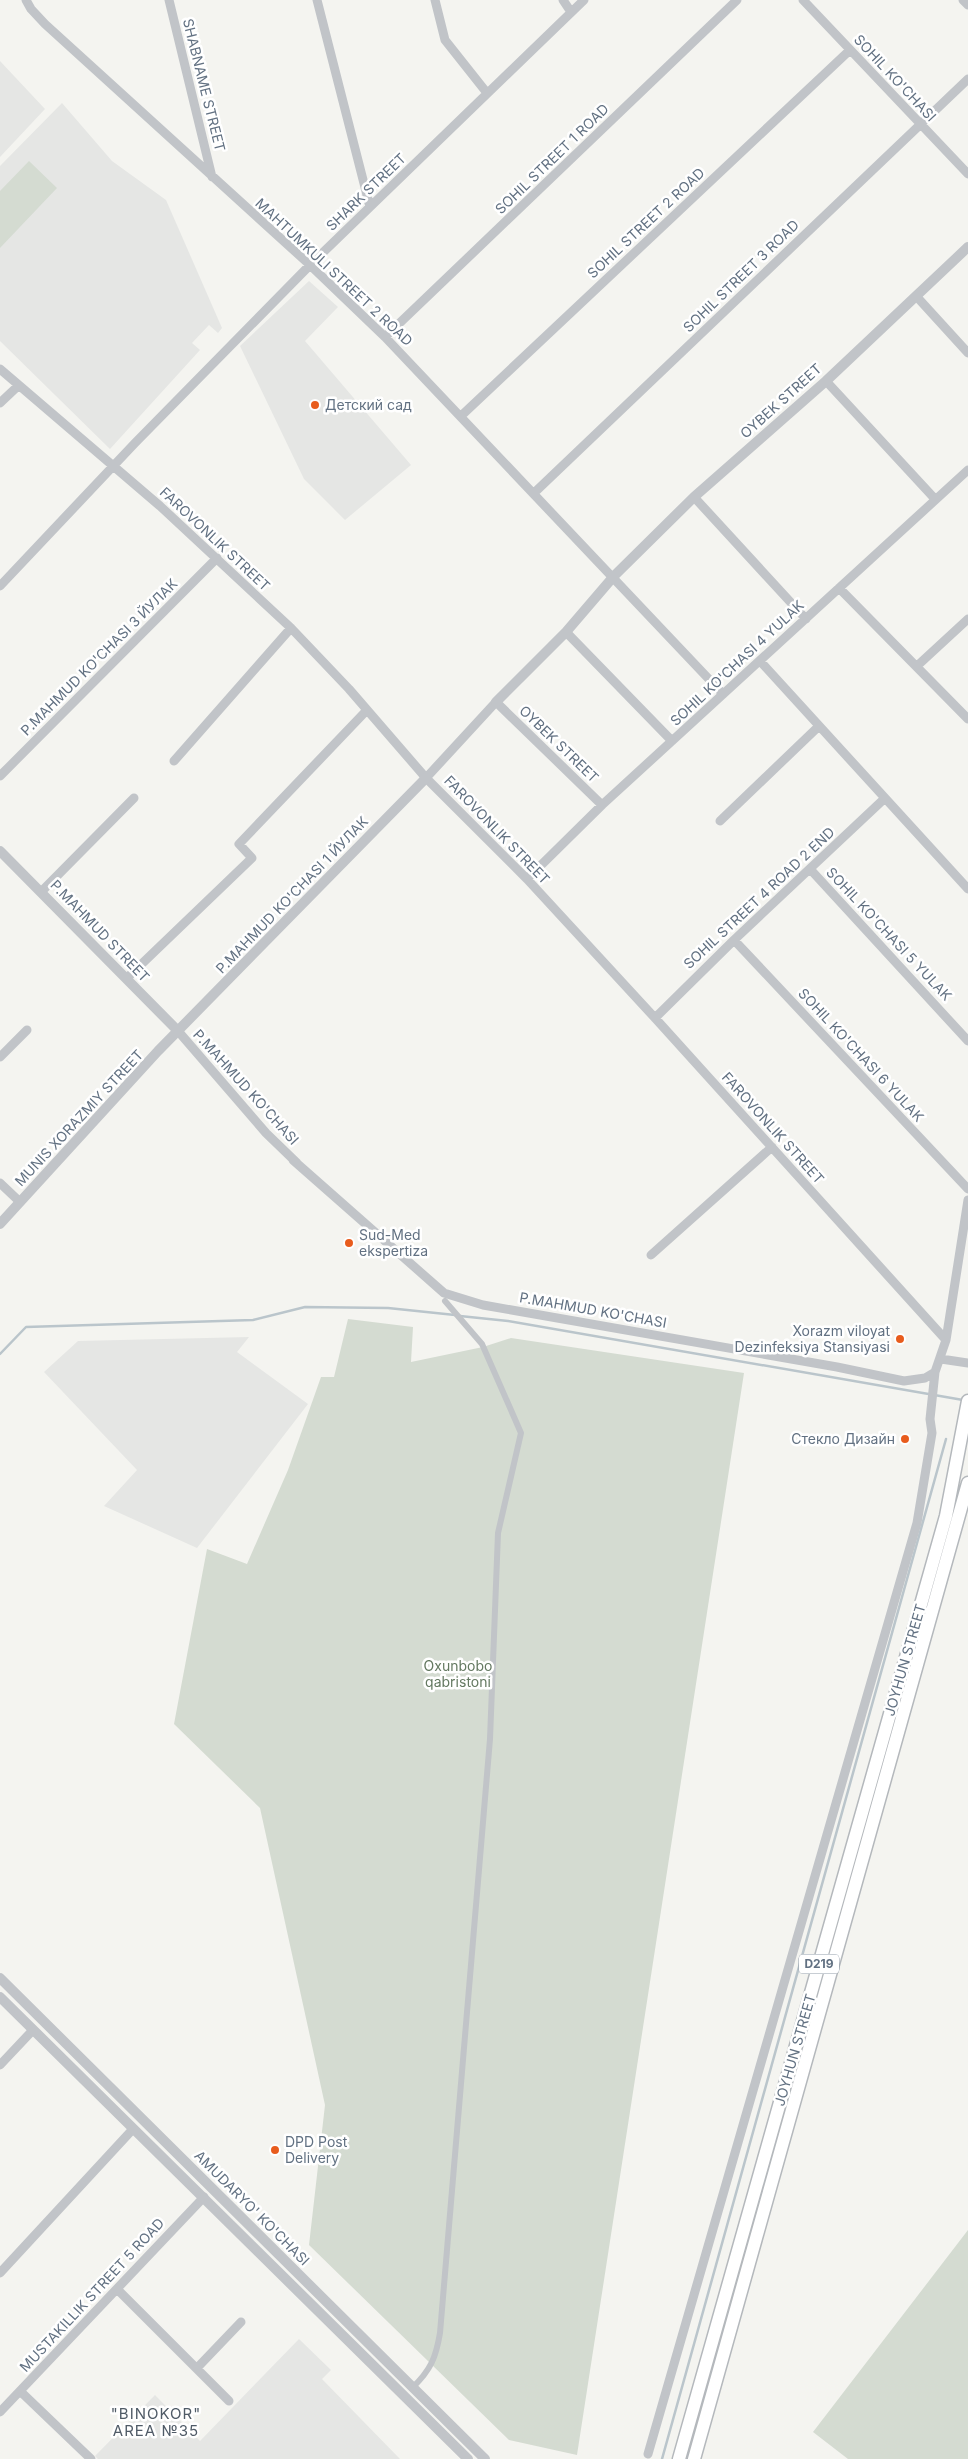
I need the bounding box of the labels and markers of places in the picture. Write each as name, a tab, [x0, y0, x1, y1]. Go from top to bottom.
place label: Детский сад	[325, 396, 412, 413]
marker: Детский сад	[309, 399, 321, 411]
place label: Sud-Med ekspertiza	[359, 1226, 428, 1259]
marker: Sud-Med ekspertiza	[343, 1237, 355, 1249]
place label: Xorazm viloyat Dezinfeksiya Stansiyasi	[735, 1322, 890, 1355]
marker: Xorazm viloyat Dezinfeksiya Stansiyasi	[894, 1333, 906, 1345]
place label: Стекло Дизайн	[791, 1430, 895, 1447]
marker: Стекло Дизайн	[899, 1433, 911, 1445]
place label: DPD Post Delivery	[285, 2133, 348, 2166]
marker: DPD Post Delivery	[269, 2144, 281, 2156]

